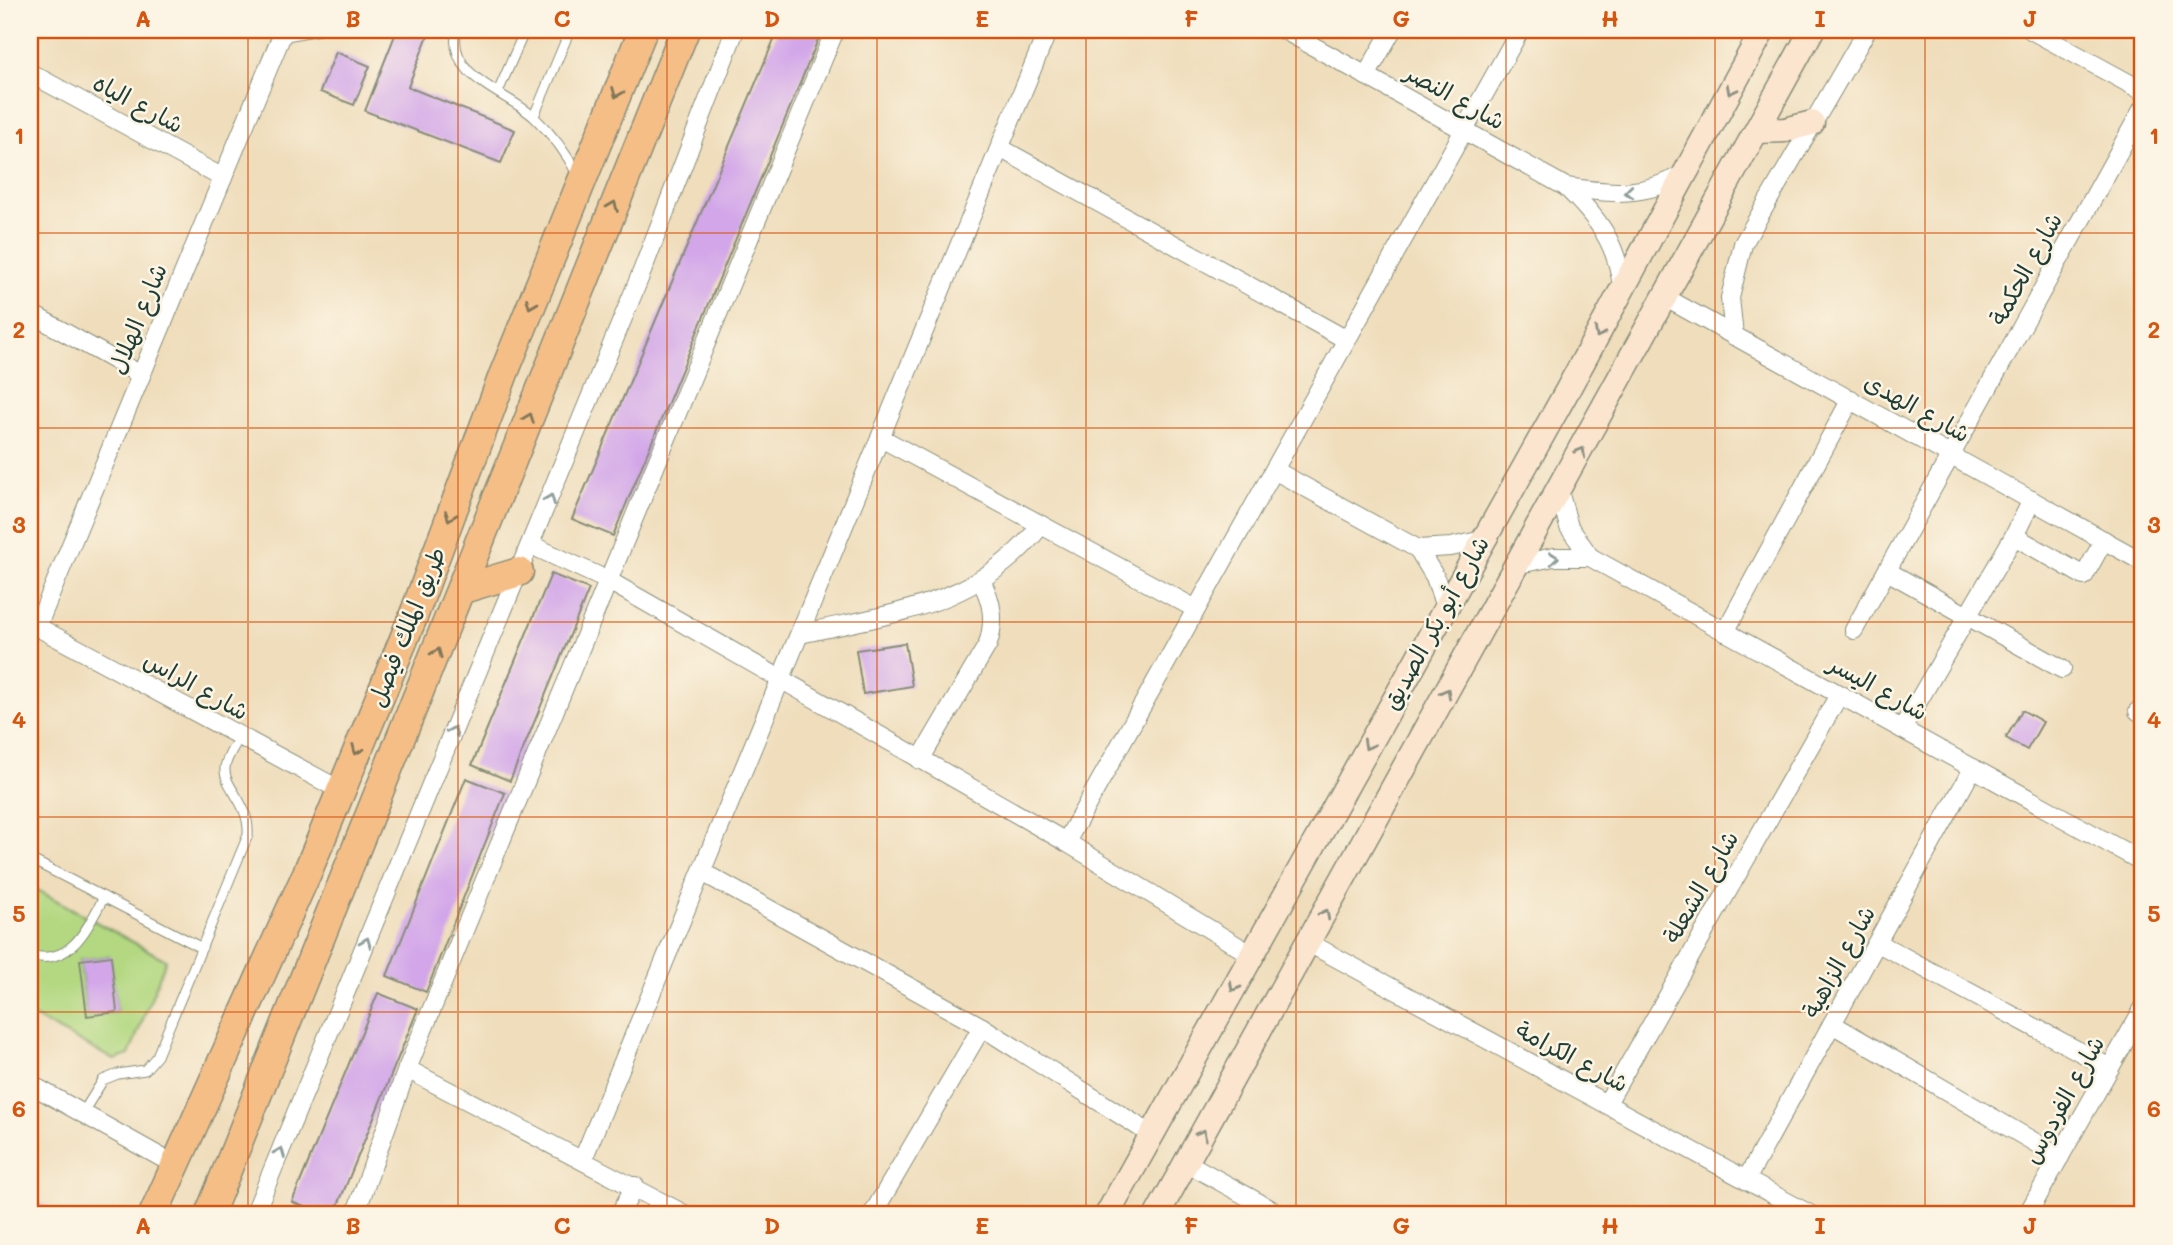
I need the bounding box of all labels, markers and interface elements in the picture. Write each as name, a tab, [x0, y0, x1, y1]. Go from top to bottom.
text: A	[135, 3, 151, 33]
text: B	[345, 3, 361, 33]
text: C	[553, 3, 571, 33]
text: D	[764, 3, 780, 33]
text: E	[975, 3, 989, 33]
text: F	[1184, 3, 1198, 33]
text: G	[1392, 3, 1410, 33]
text: H	[1601, 3, 1619, 33]
text: I	[1814, 3, 1826, 33]
text: J	[2022, 3, 2038, 33]
street label: شارع النصر	[1397, 55, 1511, 138]
street label: شارع الياه	[87, 66, 189, 142]
one-way arrow	[1726, 83, 1739, 95]
one-way arrow	[612, 86, 626, 98]
text: 1	[14, 120, 24, 150]
text: 1	[2149, 120, 2159, 150]
one-way arrow	[1623, 185, 1635, 200]
one-way arrow	[604, 201, 618, 213]
street label: شارع الحكمة	[1981, 206, 2071, 332]
street label: شارع الهلال	[100, 258, 176, 380]
one-way arrow	[526, 297, 540, 309]
text: 2	[13, 314, 25, 344]
text: 2	[2148, 314, 2160, 344]
one-way arrow	[1593, 326, 1607, 338]
street label: شارع الهدى	[1858, 365, 1976, 451]
one-way arrow	[521, 413, 535, 425]
one-way arrow	[1573, 447, 1586, 459]
one-way arrow	[541, 493, 555, 505]
text: 3	[12, 509, 26, 539]
text: 3	[2147, 509, 2161, 539]
one-way arrow	[445, 510, 459, 522]
street label: شارع أبو بكر الصديق	[1374, 530, 1498, 716]
street label: طريق الملك فيصل	[359, 542, 452, 711]
one-way arrow	[1549, 551, 1560, 566]
street label: شارع الراس	[137, 643, 255, 729]
street label: شارع اليسر	[1820, 646, 1934, 729]
one-way arrow	[428, 647, 442, 659]
one-way arrow	[1438, 688, 1451, 700]
text: 4	[12, 704, 26, 734]
text: 4	[2147, 704, 2161, 734]
one-way arrow	[445, 726, 459, 739]
one-way arrow	[1363, 738, 1376, 750]
one-way arrow	[351, 743, 365, 756]
street label: شارع الشعلة	[1655, 824, 1747, 950]
text: 5	[12, 898, 26, 928]
text: 5	[2147, 898, 2161, 928]
street label: شارع الزاهية	[1794, 900, 1884, 1024]
one-way arrow	[1317, 909, 1330, 921]
one-way arrow	[358, 936, 372, 948]
one-way arrow	[1229, 980, 1242, 992]
street label: شارع الكرامة	[1510, 1013, 1634, 1101]
street label: شارع الفردوس	[2015, 1030, 2113, 1170]
text: 6	[12, 1093, 26, 1123]
text: 6	[2147, 1093, 2161, 1123]
one-way arrow	[1194, 1129, 1207, 1142]
one-way arrow	[272, 1147, 286, 1159]
text: A	[135, 1210, 151, 1240]
text: B	[345, 1210, 361, 1240]
text: C	[553, 1210, 571, 1240]
text: D	[764, 1210, 780, 1240]
text: E	[975, 1210, 989, 1240]
text: F	[1184, 1210, 1198, 1240]
text: G	[1392, 1210, 1410, 1240]
text: H	[1601, 1210, 1619, 1240]
text: I	[1814, 1210, 1826, 1240]
text: J	[2022, 1210, 2038, 1240]

